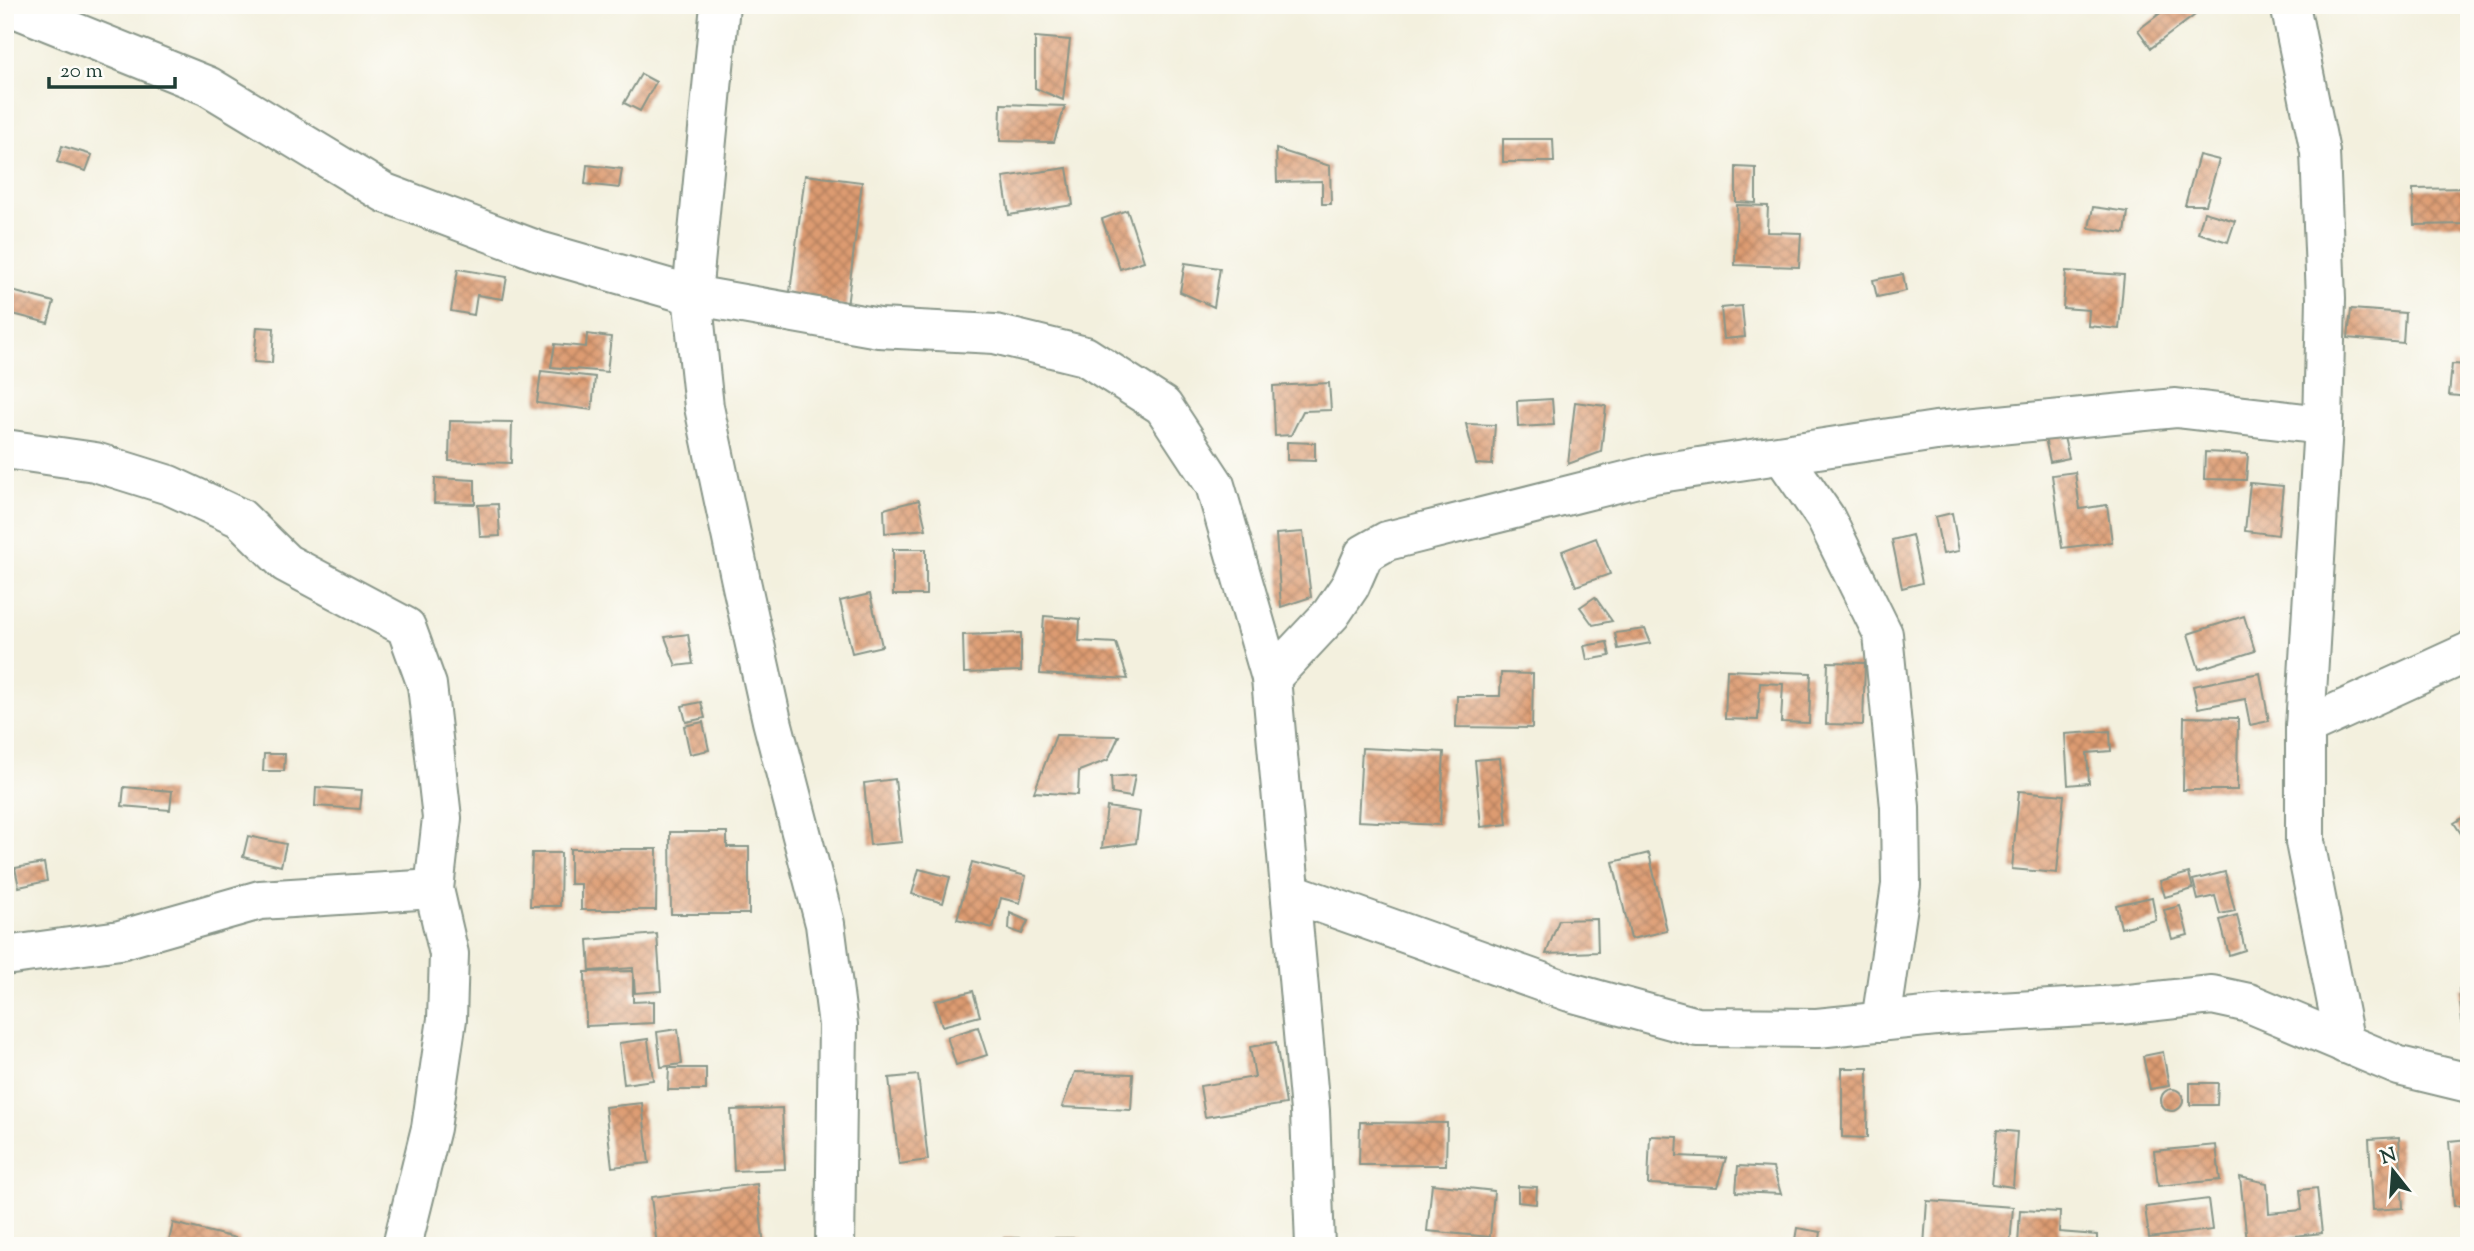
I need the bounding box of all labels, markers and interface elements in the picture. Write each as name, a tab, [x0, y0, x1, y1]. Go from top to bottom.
scale bar	[49, 46, 175, 90]
text: 20 m	[60, 57, 103, 87]
north arrow	[2358, 1136, 2428, 1206]
text: N	[2378, 1142, 2400, 1172]

